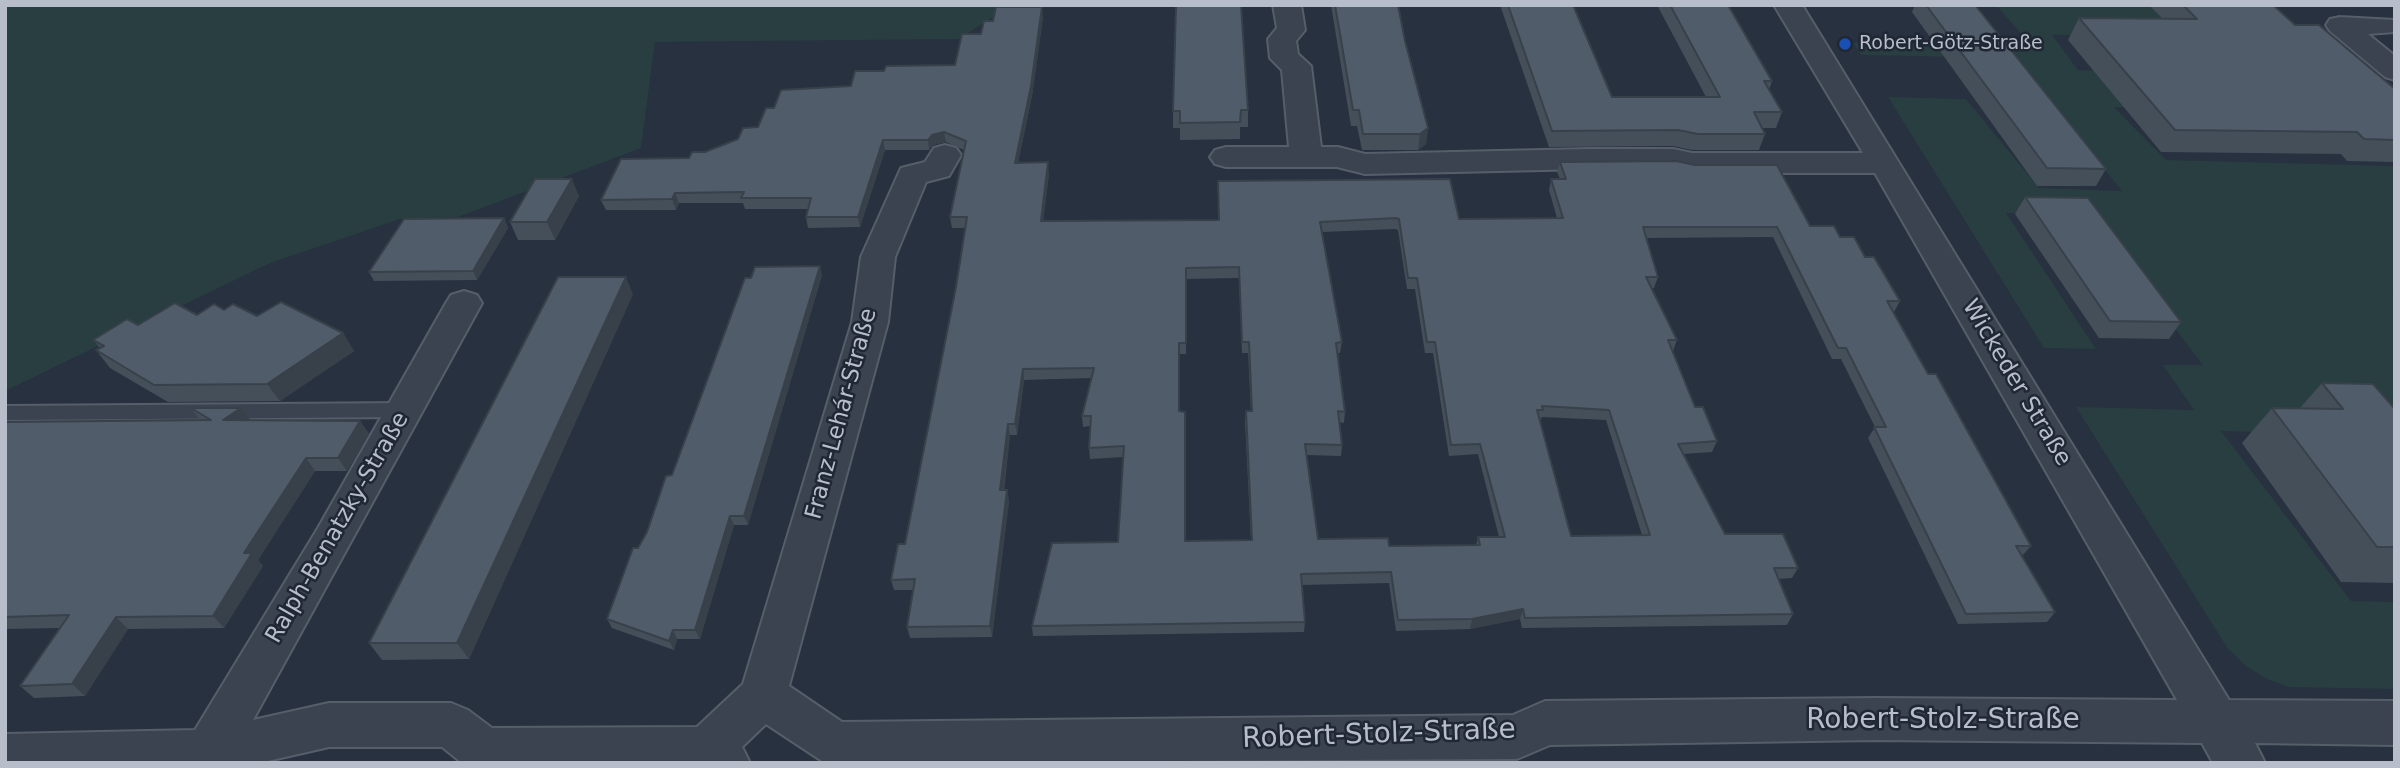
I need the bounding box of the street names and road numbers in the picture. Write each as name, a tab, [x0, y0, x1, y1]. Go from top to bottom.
street label: Wickeder Straße	[1955, 295, 2077, 471]
street label: Franz-Lehár-Straße	[801, 305, 883, 523]
street label: Ralph-Benatzky-Straße	[261, 408, 415, 648]
street label: Robert-Stolz-Straße	[1806, 704, 2080, 738]
street label: Robert-Stolz-Straße	[1242, 713, 1516, 757]

